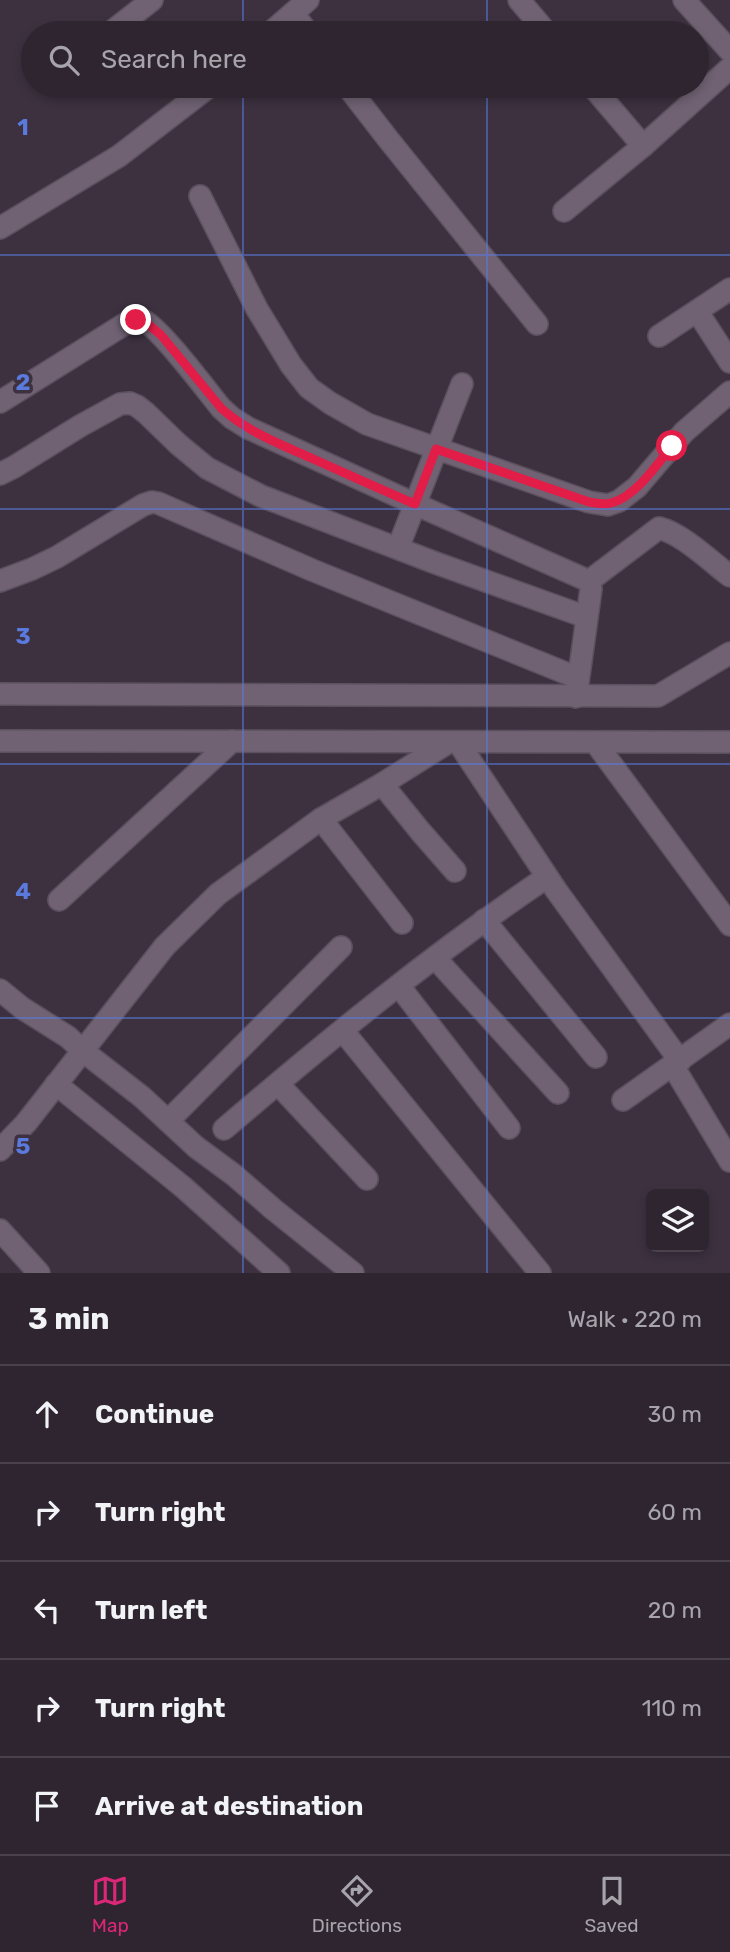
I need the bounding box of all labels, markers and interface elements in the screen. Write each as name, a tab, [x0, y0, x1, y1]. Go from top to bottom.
search box	[21, 21, 709, 98]
icon: search	[45, 41, 83, 79]
text: Search here	[101, 44, 247, 75]
text: 1	[17, 113, 29, 141]
route end	[120, 304, 151, 335]
text: 2	[16, 368, 30, 396]
route start	[656, 430, 687, 461]
text: 3	[15, 622, 31, 650]
text: 4	[15, 877, 31, 905]
text: 5	[16, 1132, 31, 1160]
map controls	[646, 1189, 709, 1252]
button: layers	[646, 1189, 709, 1252]
text: 3 min	[28, 1301, 110, 1337]
text: Walk · 220 m	[568, 1305, 702, 1333]
icon: ahead	[28, 1395, 66, 1433]
text: Continue	[95, 1399, 214, 1430]
text: 30 m	[647, 1400, 702, 1428]
icon: right	[28, 1493, 66, 1531]
text: Turn right	[95, 1497, 225, 1528]
text: 60 m	[647, 1498, 702, 1526]
icon: left	[28, 1591, 66, 1629]
text: Turn left	[95, 1595, 207, 1626]
text: 20 m	[648, 1596, 702, 1624]
icon: right	[28, 1689, 66, 1727]
text: Turn right	[95, 1693, 225, 1724]
text: 110 m	[642, 1694, 702, 1722]
icon: arrive	[28, 1787, 66, 1825]
text: Arrive at destination	[95, 1791, 363, 1822]
tab: Map	[91, 1872, 129, 1937]
tab: Directions	[312, 1872, 402, 1937]
tab: Saved	[584, 1872, 639, 1937]

